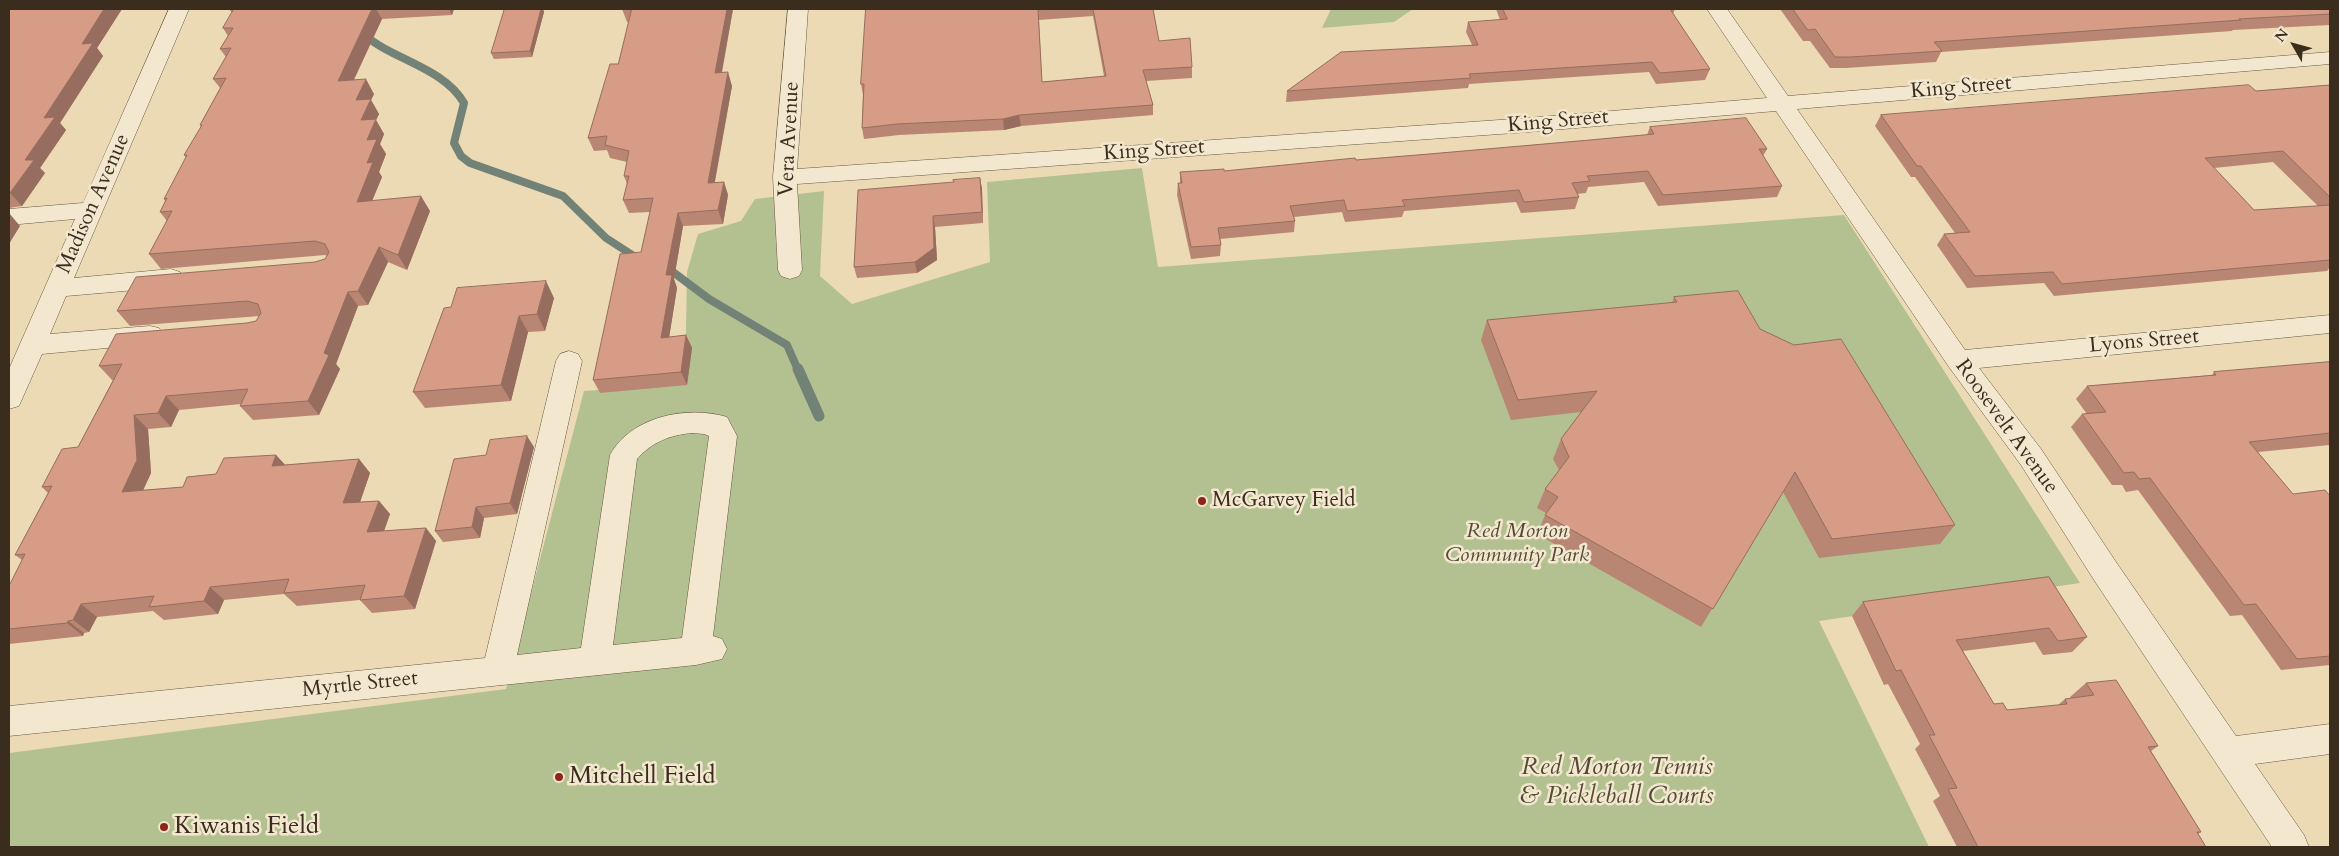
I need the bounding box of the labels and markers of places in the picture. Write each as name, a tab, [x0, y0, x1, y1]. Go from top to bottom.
place label: McGarvey Field	[1212, 488, 1356, 514]
marker: McGarvey Field	[1196, 495, 1208, 507]
place label: Mitchell Field	[569, 762, 716, 792]
marker: Mitchell Field	[553, 771, 565, 783]
place label: Kiwanis Field	[174, 812, 319, 842]
marker: Kiwanis Field	[158, 821, 170, 833]

